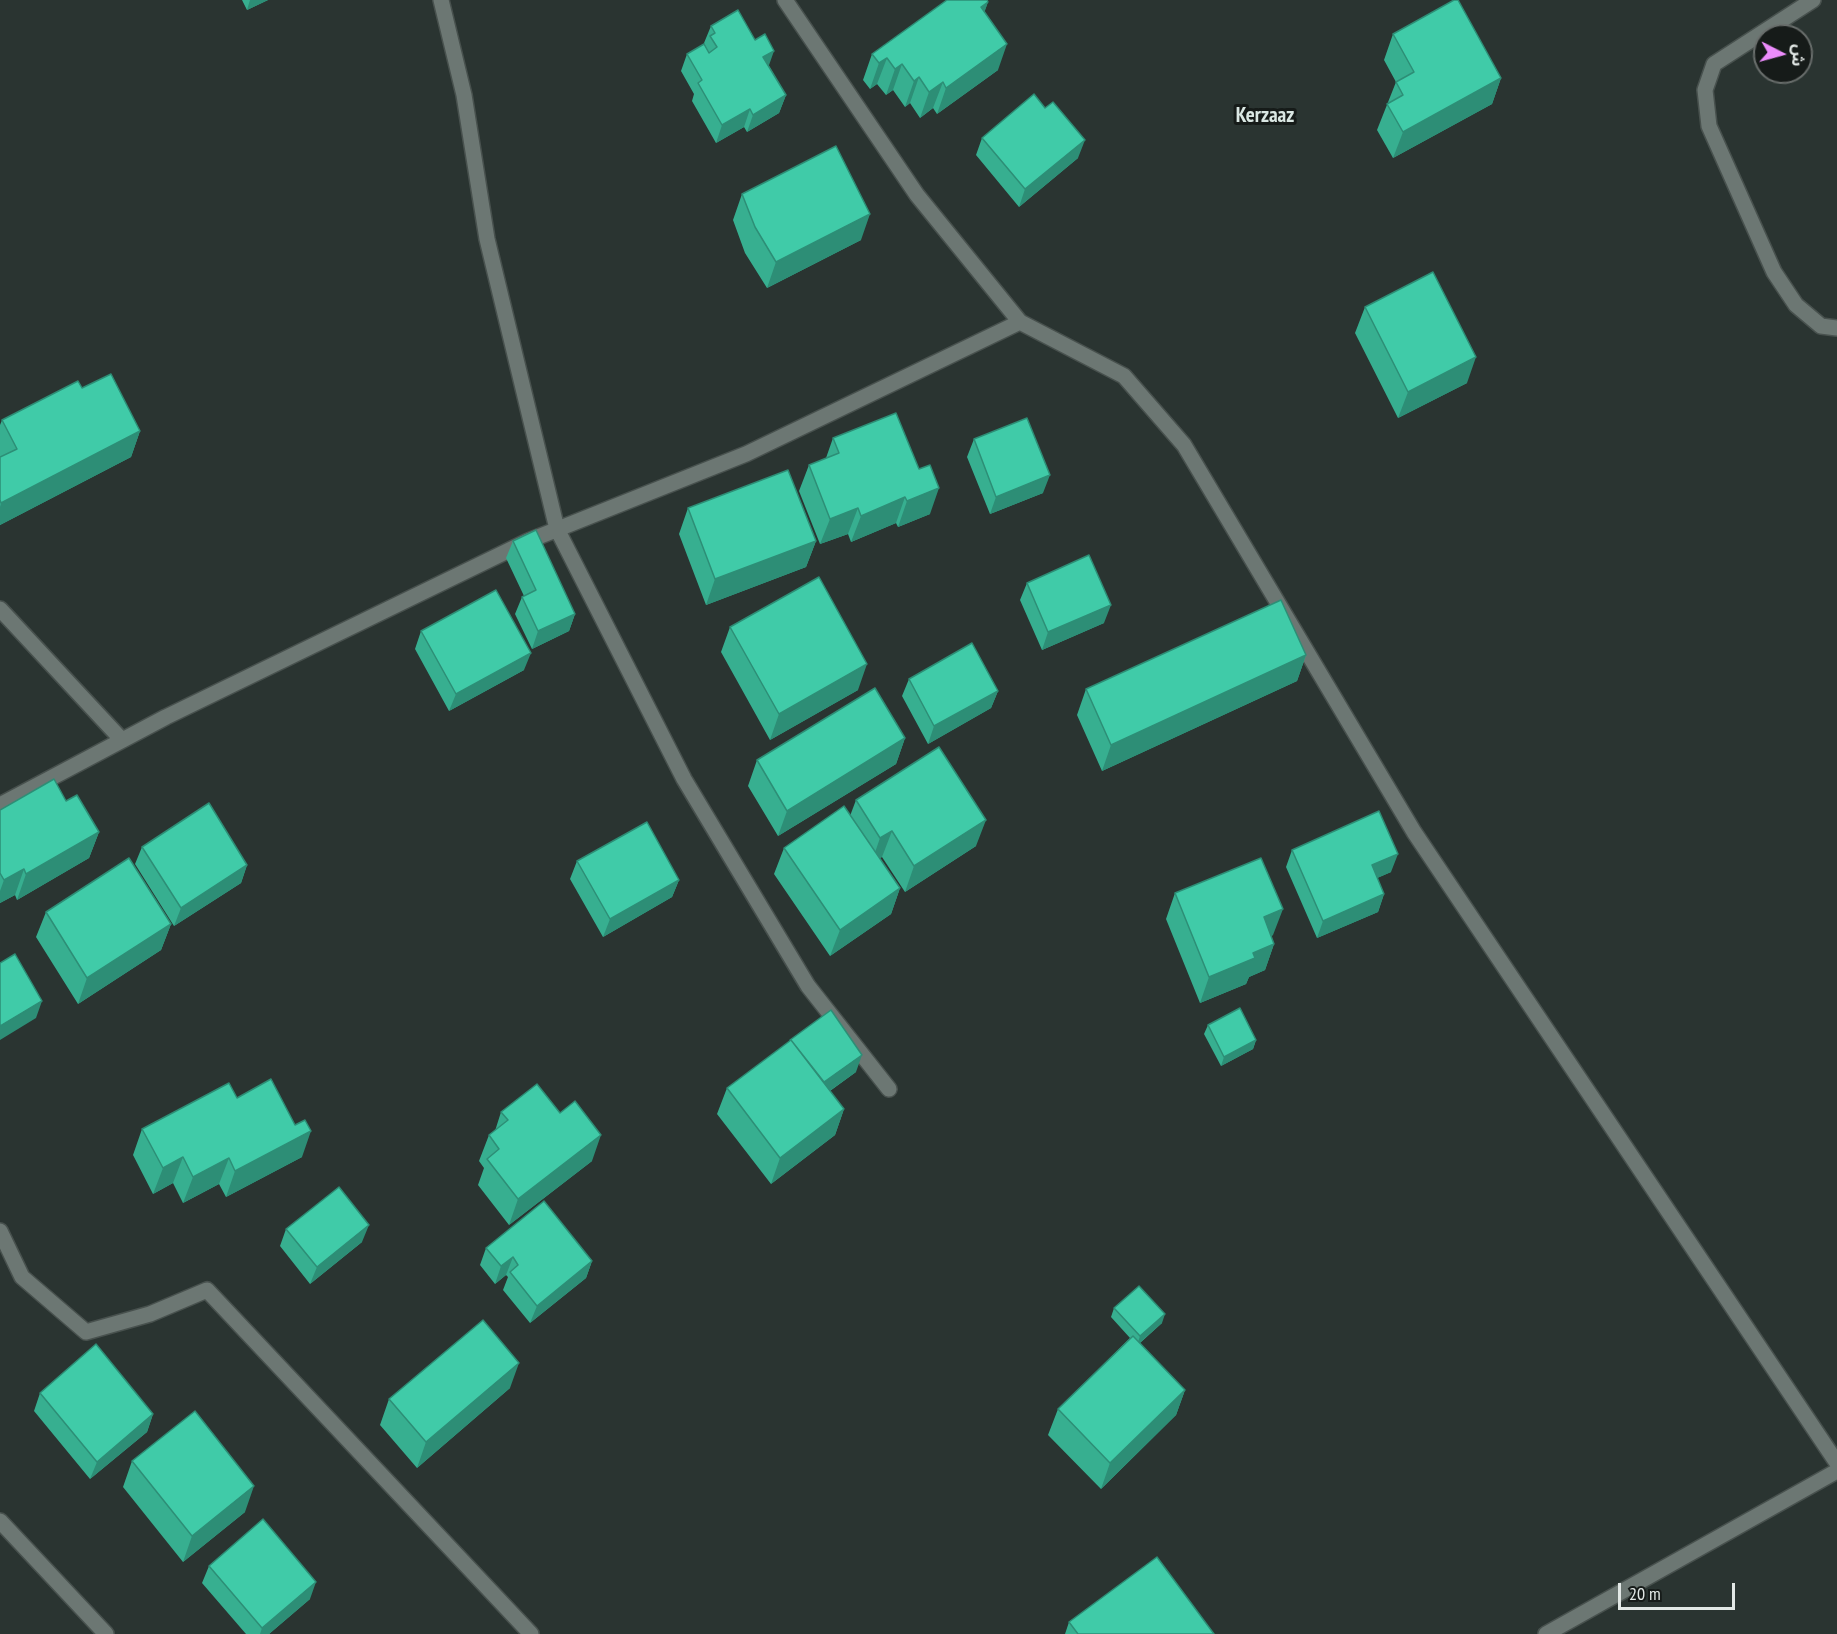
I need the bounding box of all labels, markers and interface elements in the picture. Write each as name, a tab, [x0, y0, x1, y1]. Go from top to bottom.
north arrow	[1753, 24, 1813, 84]
text: ش	[1788, 44, 1810, 68]
district label: Kerzaaz	[1236, 103, 1294, 129]
scale bar	[1621, 1571, 1738, 1609]
text: 20 m	[1629, 1582, 1661, 1605]

